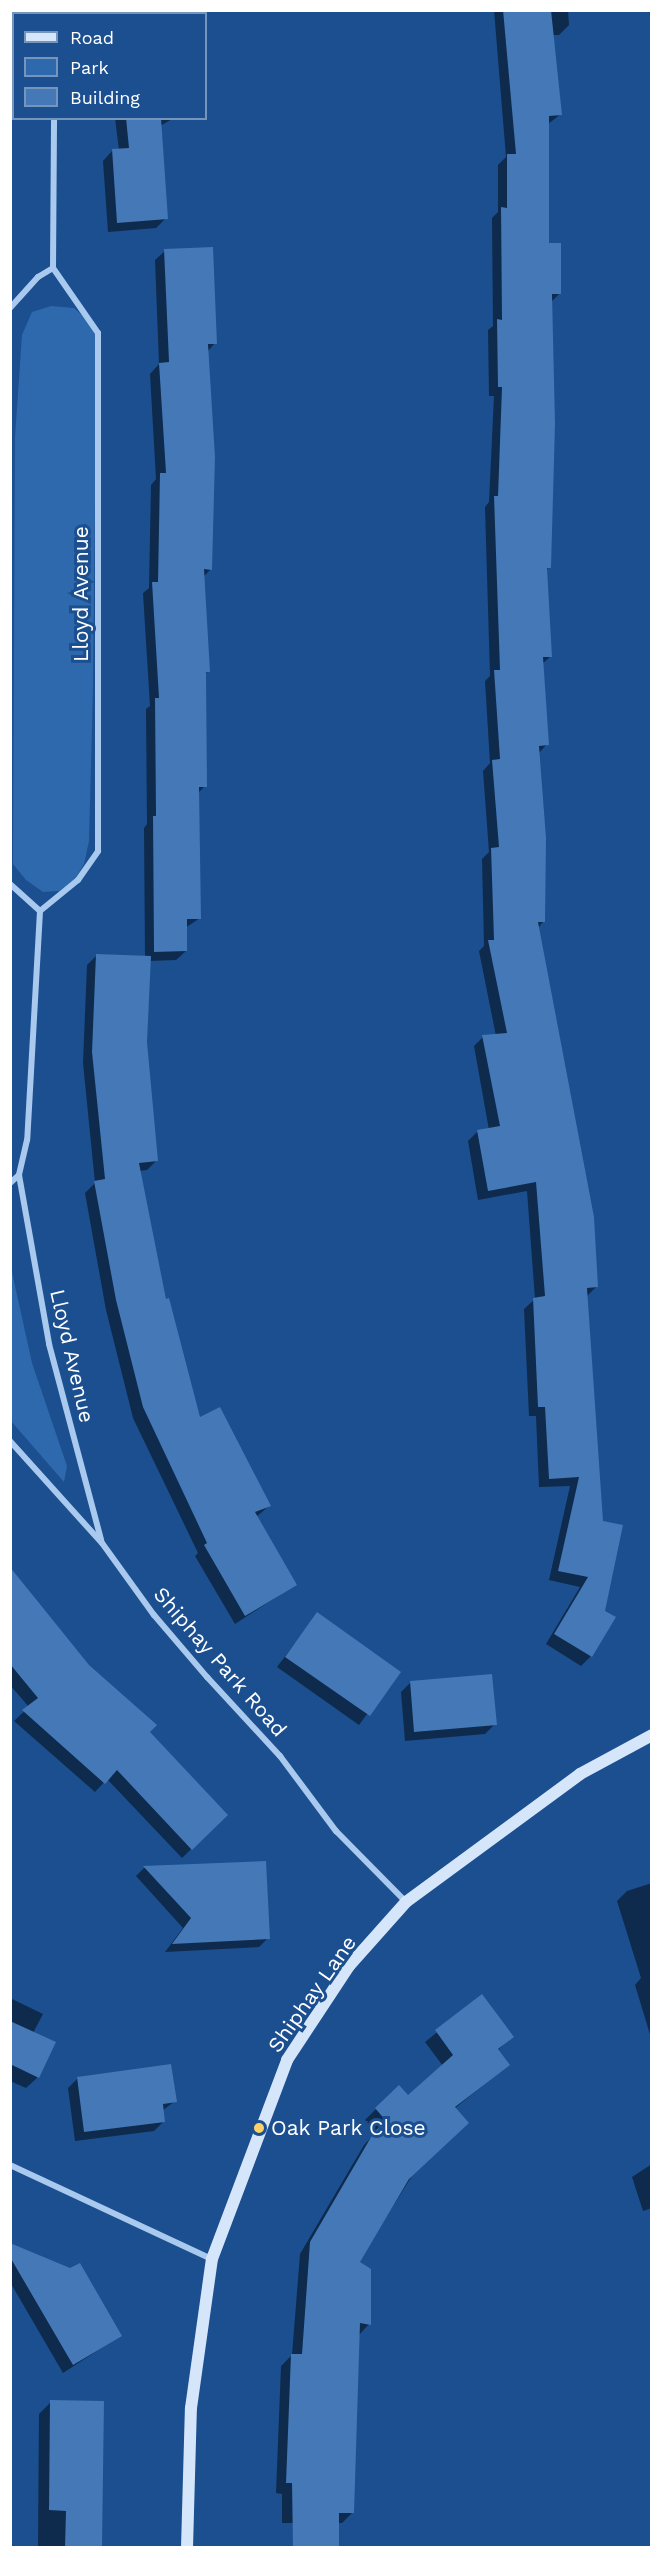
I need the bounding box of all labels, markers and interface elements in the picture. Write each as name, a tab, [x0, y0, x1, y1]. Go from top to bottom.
legend	[12, 12, 207, 120]
text: Road	[70, 27, 114, 48]
text: Park	[70, 57, 109, 78]
text: Building	[70, 87, 140, 108]
street label: Lloyd Avenue	[68, 526, 94, 662]
street label: Lloyd Avenue	[44, 1287, 100, 1425]
street label: Shiphay Park Road	[148, 1582, 292, 1742]
street label: Shiphay Lane	[262, 1931, 362, 2057]
place label: Oak Park Close	[271, 2115, 427, 2141]
marker: Oak Park Close	[252, 2121, 266, 2135]

